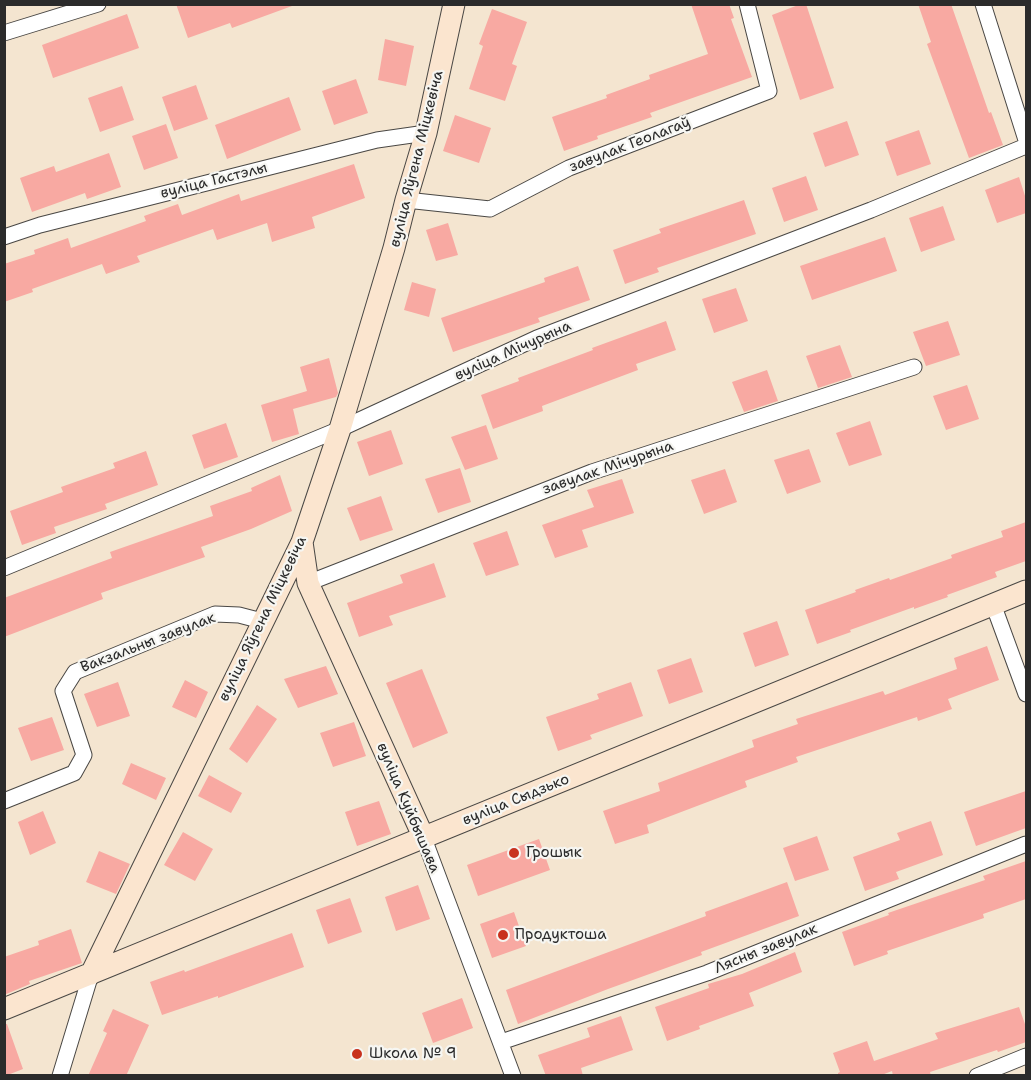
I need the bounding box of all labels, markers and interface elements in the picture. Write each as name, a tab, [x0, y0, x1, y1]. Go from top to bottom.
street label: вуліца Яўгена Міцкевіча	[386, 69, 448, 249]
street label: завулак Геолагаў	[567, 114, 693, 176]
street label: вуліца Гастэлы	[159, 159, 269, 203]
street label: вуліца Мічурына	[452, 317, 574, 385]
street label: завулак Мічурына	[540, 437, 676, 499]
street label: вуліца Яўгена Міцкевіча	[215, 534, 311, 704]
street label: Вакзальны завулак	[78, 609, 218, 677]
street label: вуліца Куйбышава	[372, 740, 444, 876]
street label: вуліца Сыдзько	[460, 770, 572, 830]
place label: Грошык	[526, 844, 582, 862]
marker: Грошык	[507, 846, 521, 860]
street label: Лясны завулак	[712, 920, 820, 978]
place label: Продуктоша	[515, 926, 607, 944]
marker: Продуктоша	[496, 928, 510, 942]
place label: Школа № 9	[369, 1045, 456, 1063]
marker: Школа № 9	[350, 1047, 364, 1061]

